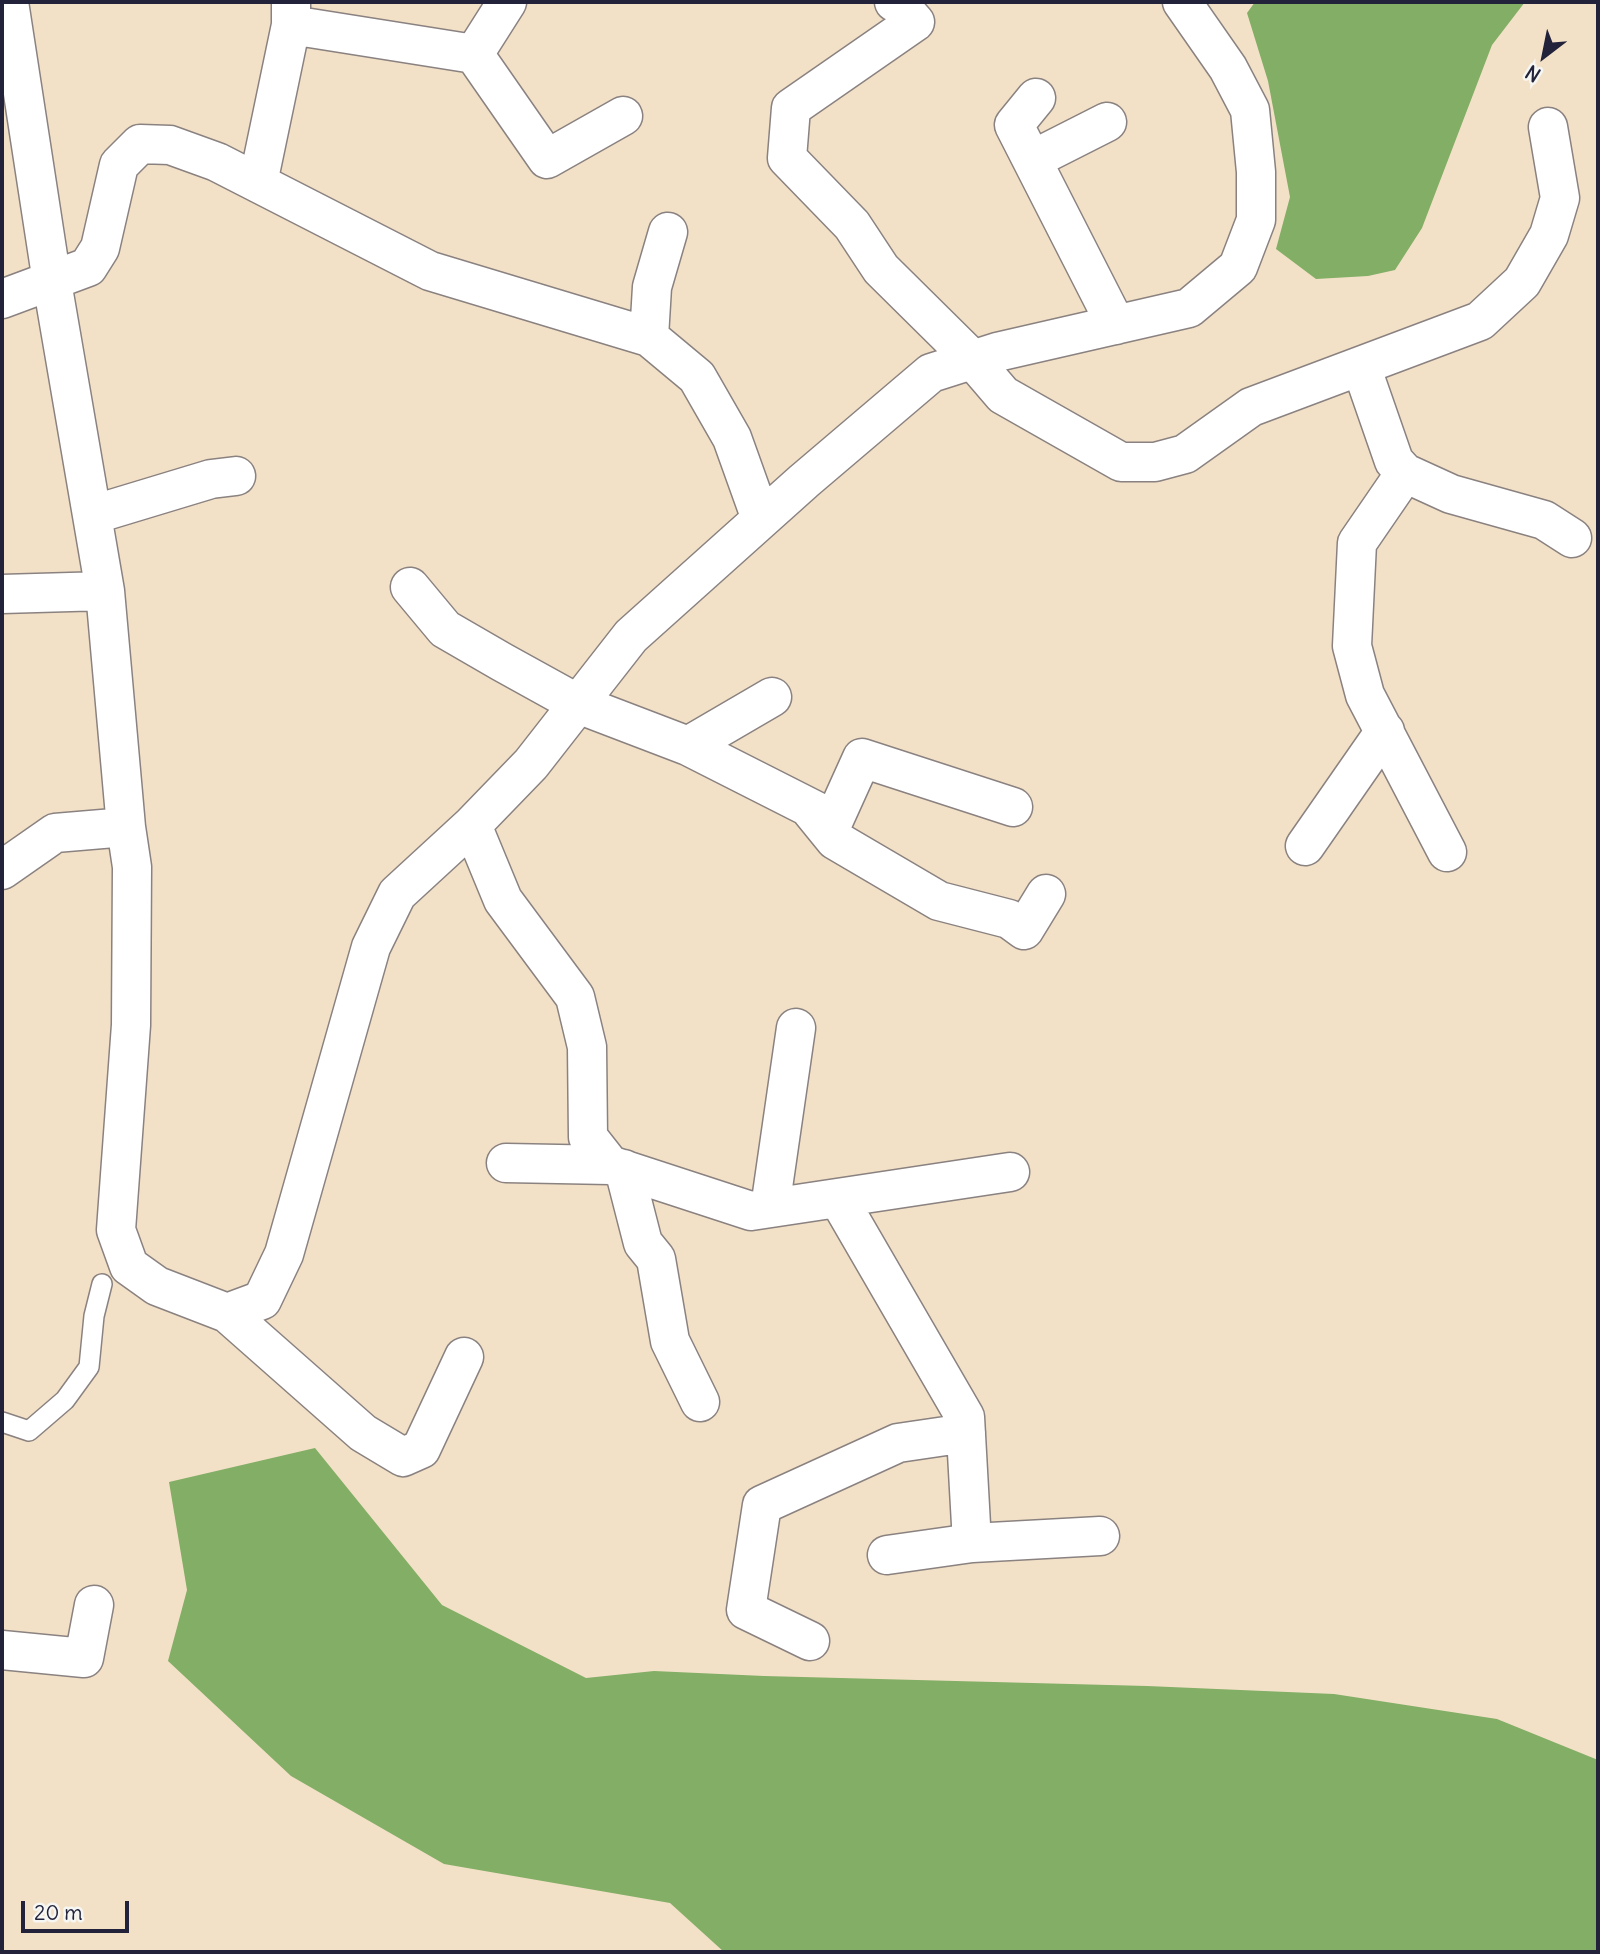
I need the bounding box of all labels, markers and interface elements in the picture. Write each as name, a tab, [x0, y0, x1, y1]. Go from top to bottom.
north arrow	[1509, 21, 1579, 91]
text: N	[1521, 60, 1545, 87]
scale bar	[24, 1888, 133, 1932]
text: 20 m	[34, 1899, 83, 1926]

